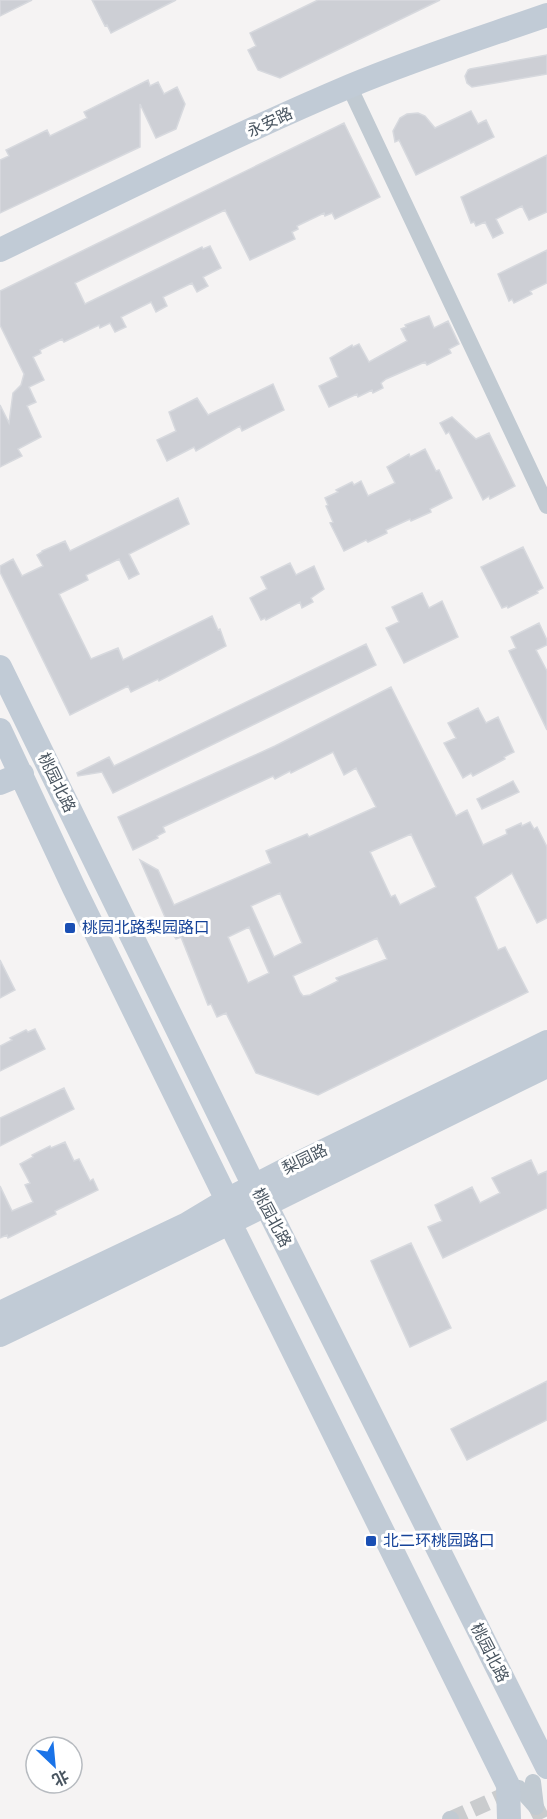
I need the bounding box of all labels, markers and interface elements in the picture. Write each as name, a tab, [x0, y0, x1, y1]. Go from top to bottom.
street label: 永安路	[244, 104, 296, 142]
street label: 桃园北路	[33, 750, 79, 816]
place label: 桃园北路梨园路口	[82, 919, 210, 938]
marker: 桃园北路梨园路口	[63, 921, 77, 935]
street label: 梨园路	[279, 1141, 331, 1179]
street label: 桃园北路	[248, 1185, 294, 1251]
place label: 北二环桃园路口	[383, 1532, 495, 1551]
marker: 北二环桃园路口	[364, 1534, 378, 1548]
street label: 桃园北路	[466, 1620, 512, 1686]
north arrow	[24, 1735, 84, 1795]
text: 北	[49, 1765, 71, 1789]

